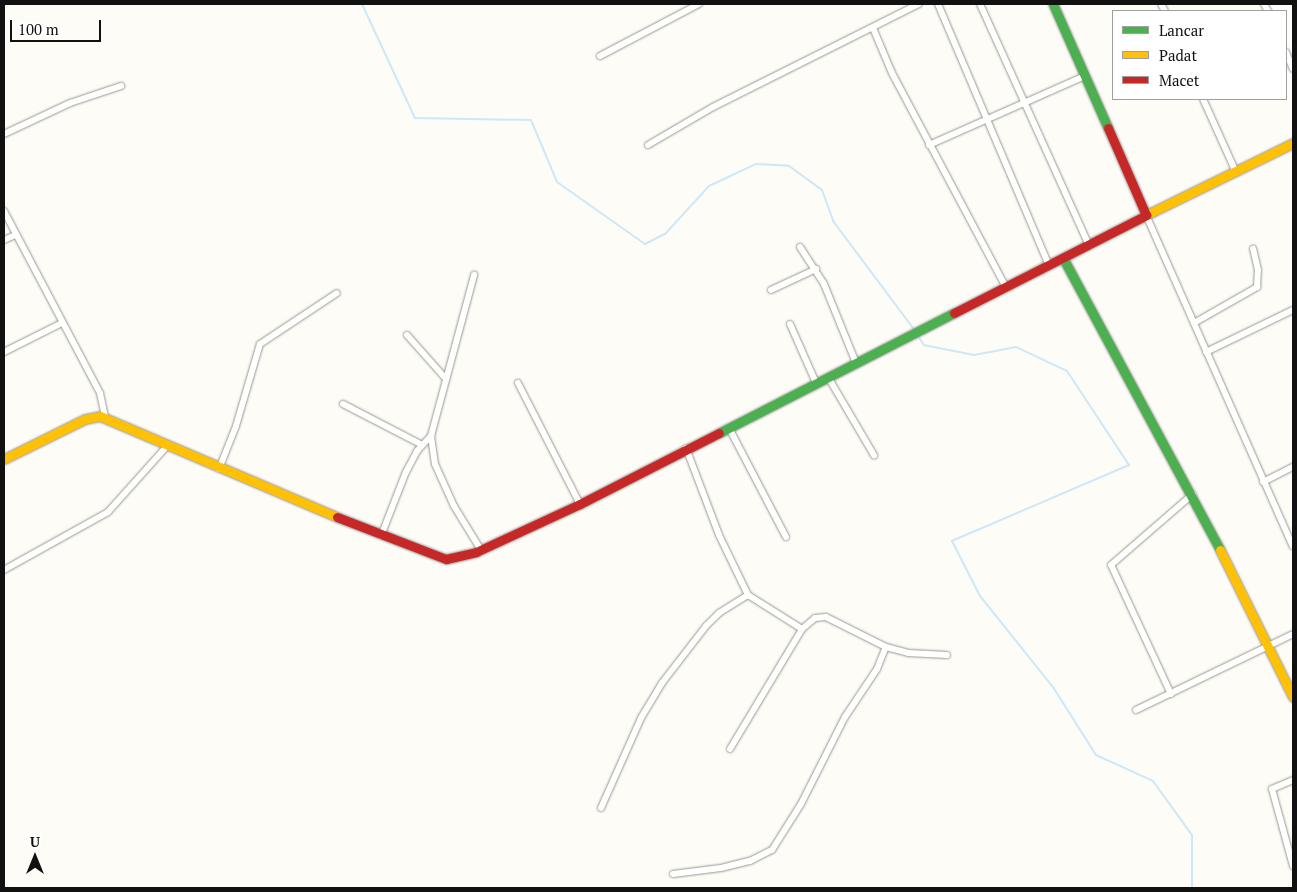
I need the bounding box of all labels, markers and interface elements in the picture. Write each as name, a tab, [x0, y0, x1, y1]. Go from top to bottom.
scale bar	[12, 10, 104, 42]
legend	[1112, 10, 1287, 100]
text: 100 m	[18, 19, 59, 39]
text: Lancar	[1159, 20, 1204, 40]
text: Padat	[1159, 45, 1197, 65]
text: Macet	[1159, 70, 1199, 90]
north arrow	[10, 832, 60, 882]
text: U	[30, 832, 40, 851]

